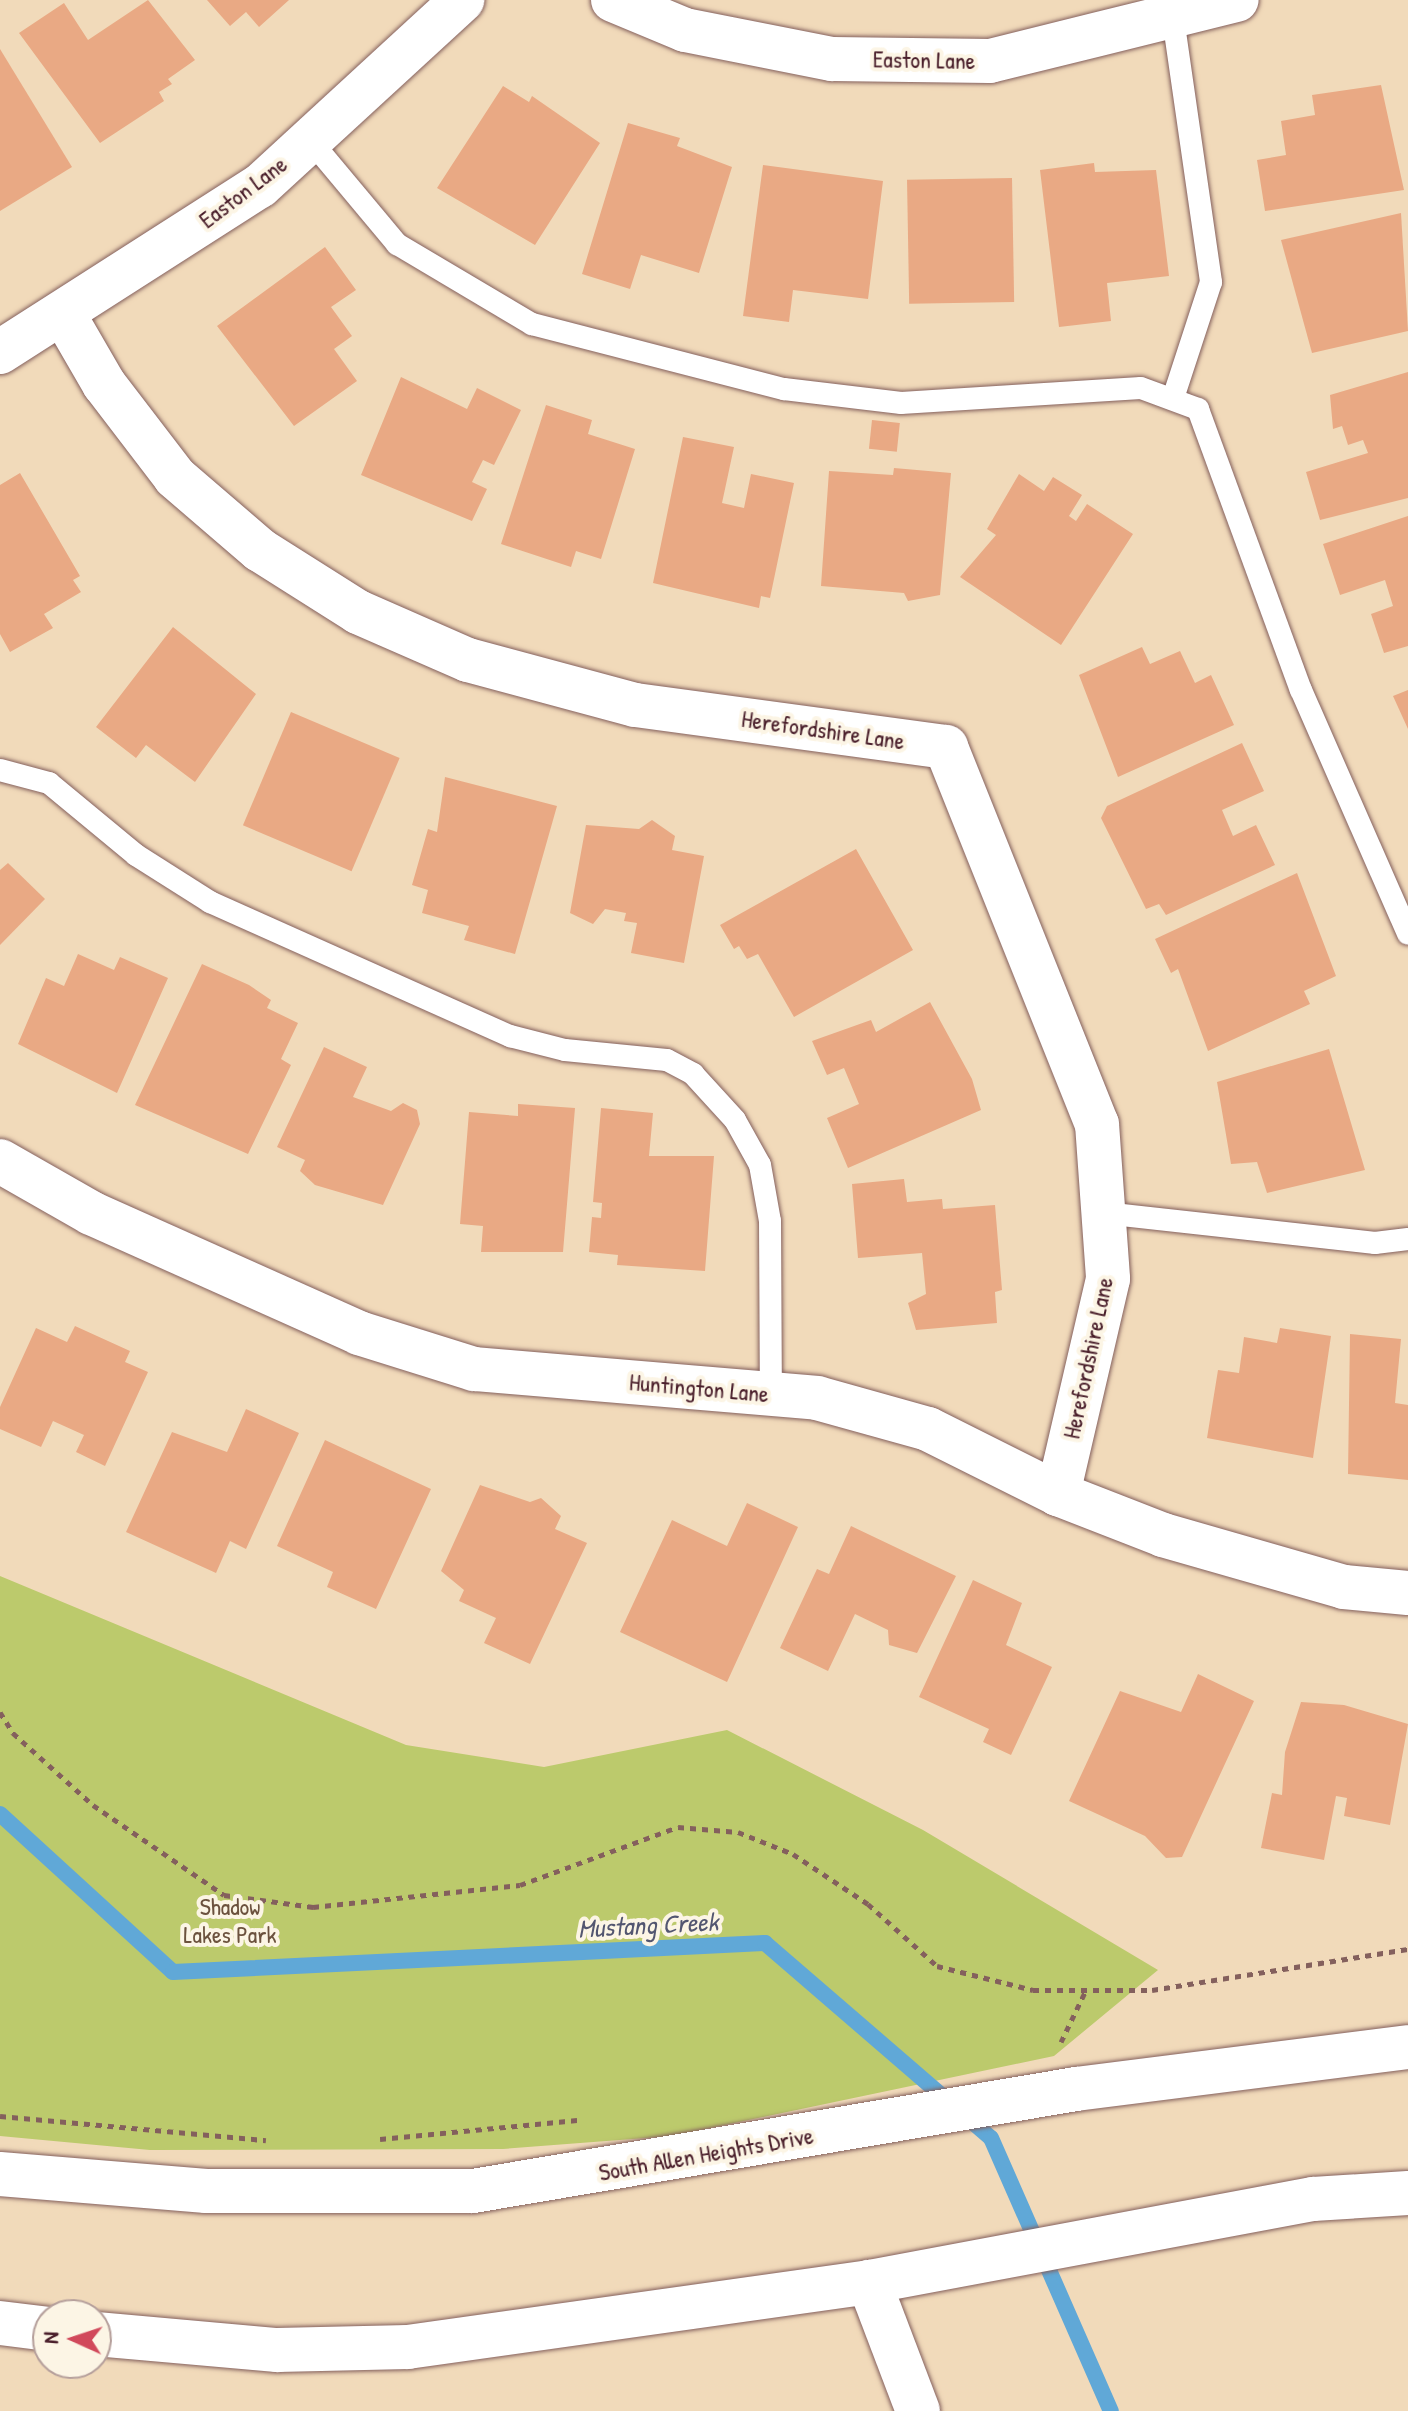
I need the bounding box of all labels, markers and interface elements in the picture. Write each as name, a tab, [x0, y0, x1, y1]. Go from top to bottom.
street label: Easton Lane	[873, 45, 975, 75]
street label: Easton Lane	[193, 150, 293, 234]
street label: Herefordshire Lane	[740, 704, 906, 756]
street label: Herefordshire Lane	[1057, 1275, 1119, 1441]
street label: Huntington Lane	[628, 1368, 770, 1408]
park label: Shadow Lakes Park	[184, 1893, 276, 1949]
water label: Mustang Creek	[577, 1906, 719, 1944]
street label: South Allen Heights Drive	[597, 2121, 815, 2187]
north arrow	[32, 2299, 112, 2379]
text: N	[35, 2331, 65, 2344]

